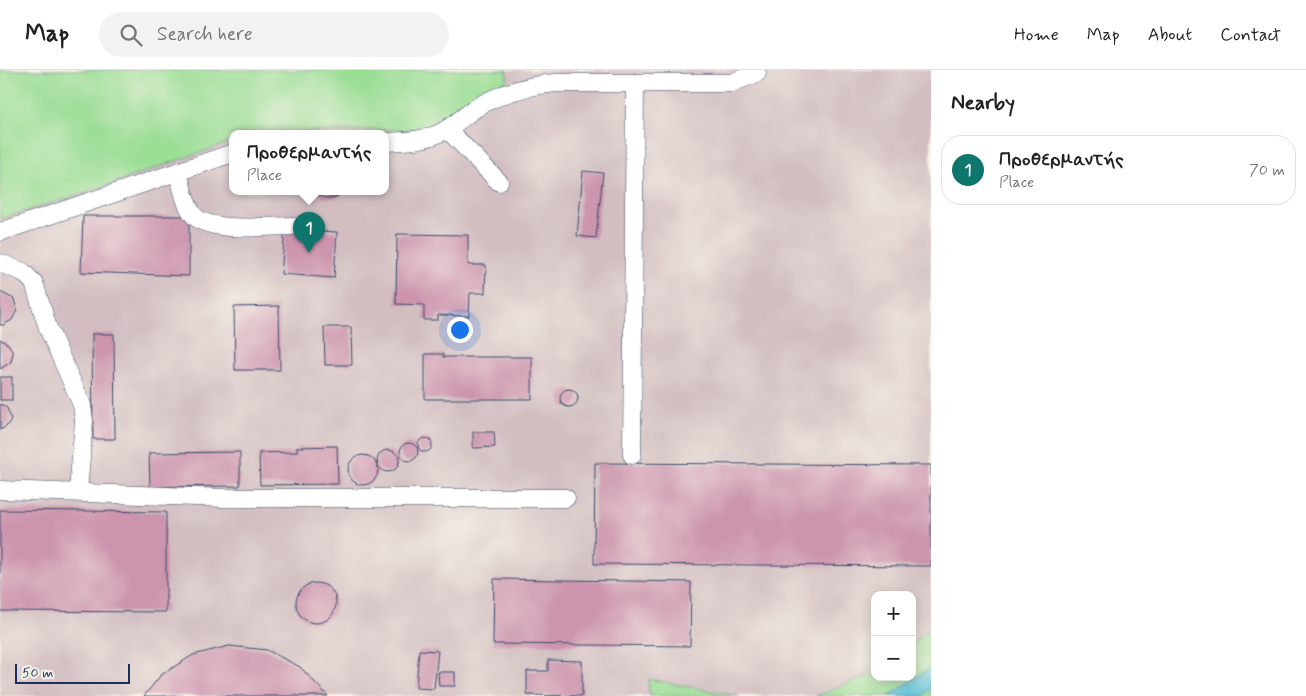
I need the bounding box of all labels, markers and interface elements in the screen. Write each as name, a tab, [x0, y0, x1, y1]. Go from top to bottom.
search box	[99, 12, 449, 57]
text: Map	[25, 19, 69, 50]
icon: search	[117, 21, 145, 49]
text: Search here	[157, 22, 253, 47]
text: Home	[1014, 23, 1059, 47]
text: Map	[1087, 23, 1120, 47]
text: About	[1148, 23, 1192, 47]
text: Contact	[1220, 23, 1281, 47]
text: Nearby	[951, 89, 1015, 117]
popup	[229, 130, 389, 195]
text: Προθερμαντής	[247, 140, 371, 165]
text: Προθερμαντής	[999, 147, 1124, 172]
text: 1	[964, 160, 972, 181]
text: 70 m	[1249, 160, 1285, 181]
text: Place	[247, 165, 282, 186]
text: Place	[999, 172, 1034, 193]
pin: 1	[293, 212, 325, 253]
your location	[447, 317, 473, 343]
map controls	[871, 591, 916, 681]
button: +	[871, 591, 916, 636]
button: −	[871, 636, 916, 681]
scale bar	[15, 661, 130, 684]
text: 50 m	[22, 664, 53, 682]

